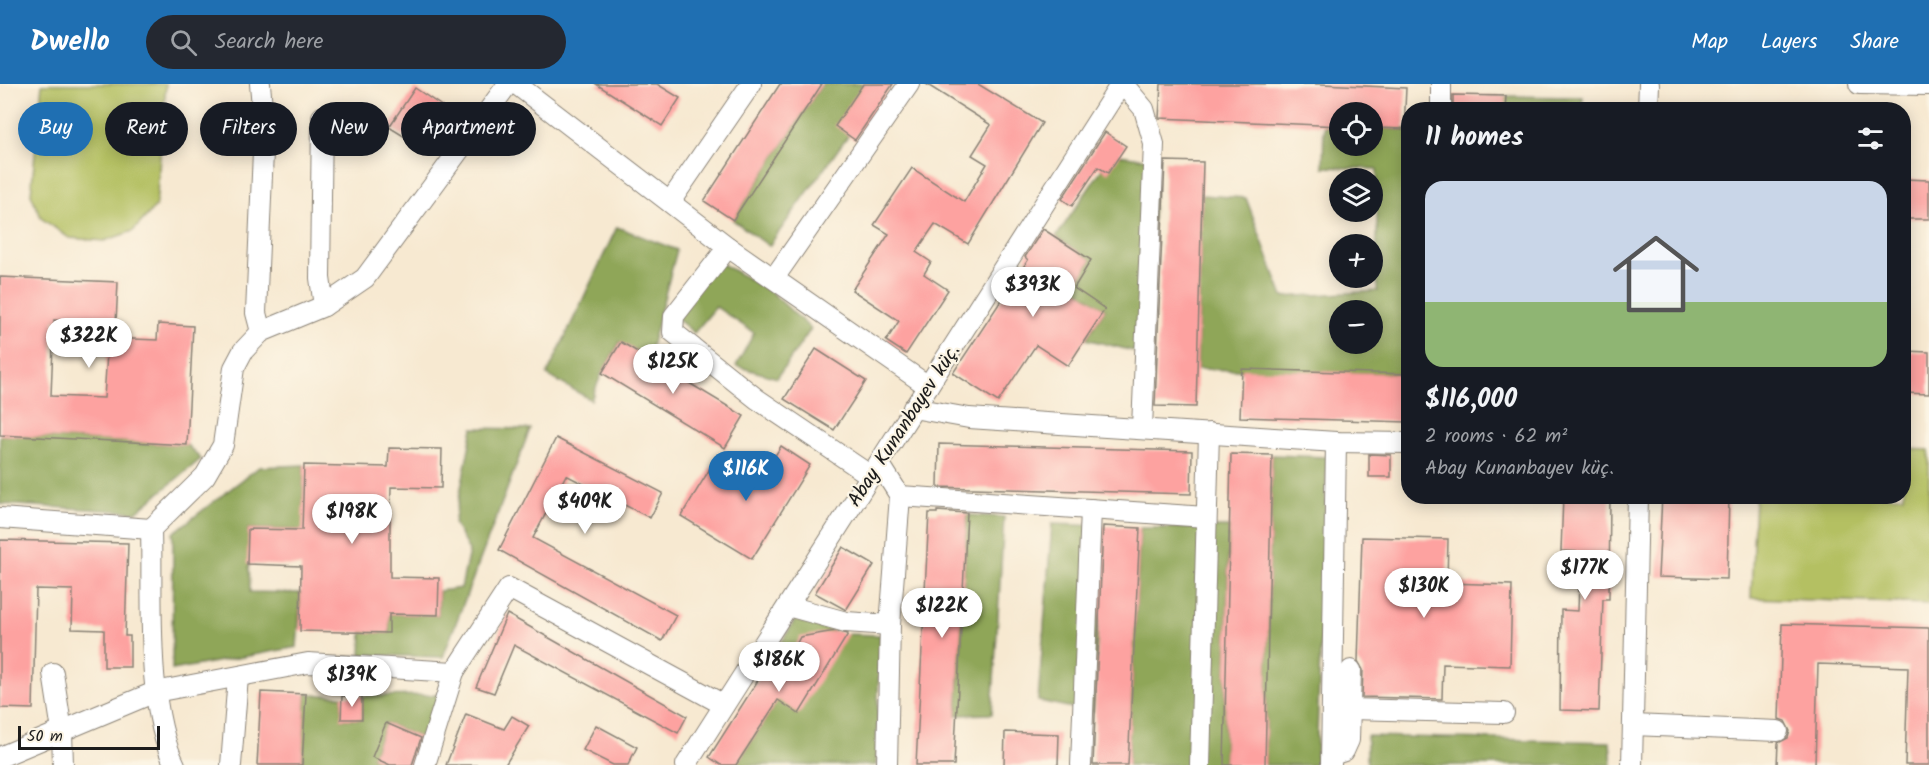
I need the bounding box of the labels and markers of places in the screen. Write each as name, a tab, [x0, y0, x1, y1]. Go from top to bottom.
pin: $393K	[991, 267, 1075, 318]
pin: $322K	[47, 318, 131, 369]
pin: $125K	[631, 344, 715, 395]
pin: $116K	[704, 451, 788, 502]
pin: $409K	[543, 484, 627, 535]
pin: $198K	[310, 494, 394, 545]
pin: $177K	[1543, 550, 1627, 601]
pin: $130K	[1382, 568, 1466, 619]
pin: $122K	[900, 588, 984, 639]
pin: $186K	[737, 642, 821, 693]
pin: $139K	[310, 657, 394, 708]

